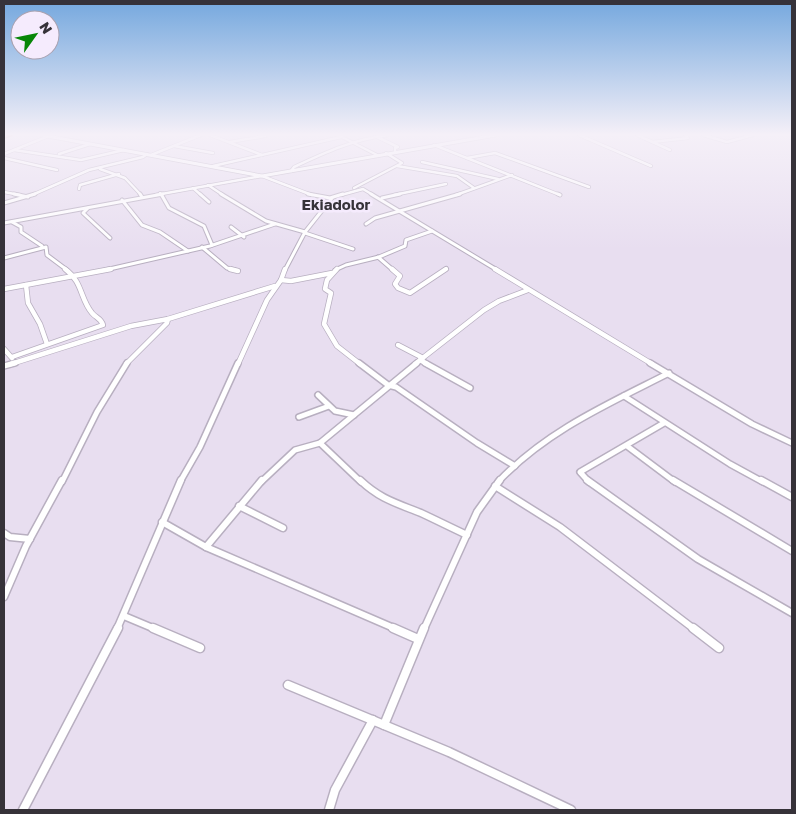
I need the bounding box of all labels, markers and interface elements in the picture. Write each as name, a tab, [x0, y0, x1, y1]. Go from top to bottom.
north arrow	[10, 10, 60, 60]
text: N	[36, 19, 56, 37]
district label: Ekiadolor	[302, 195, 371, 213]

